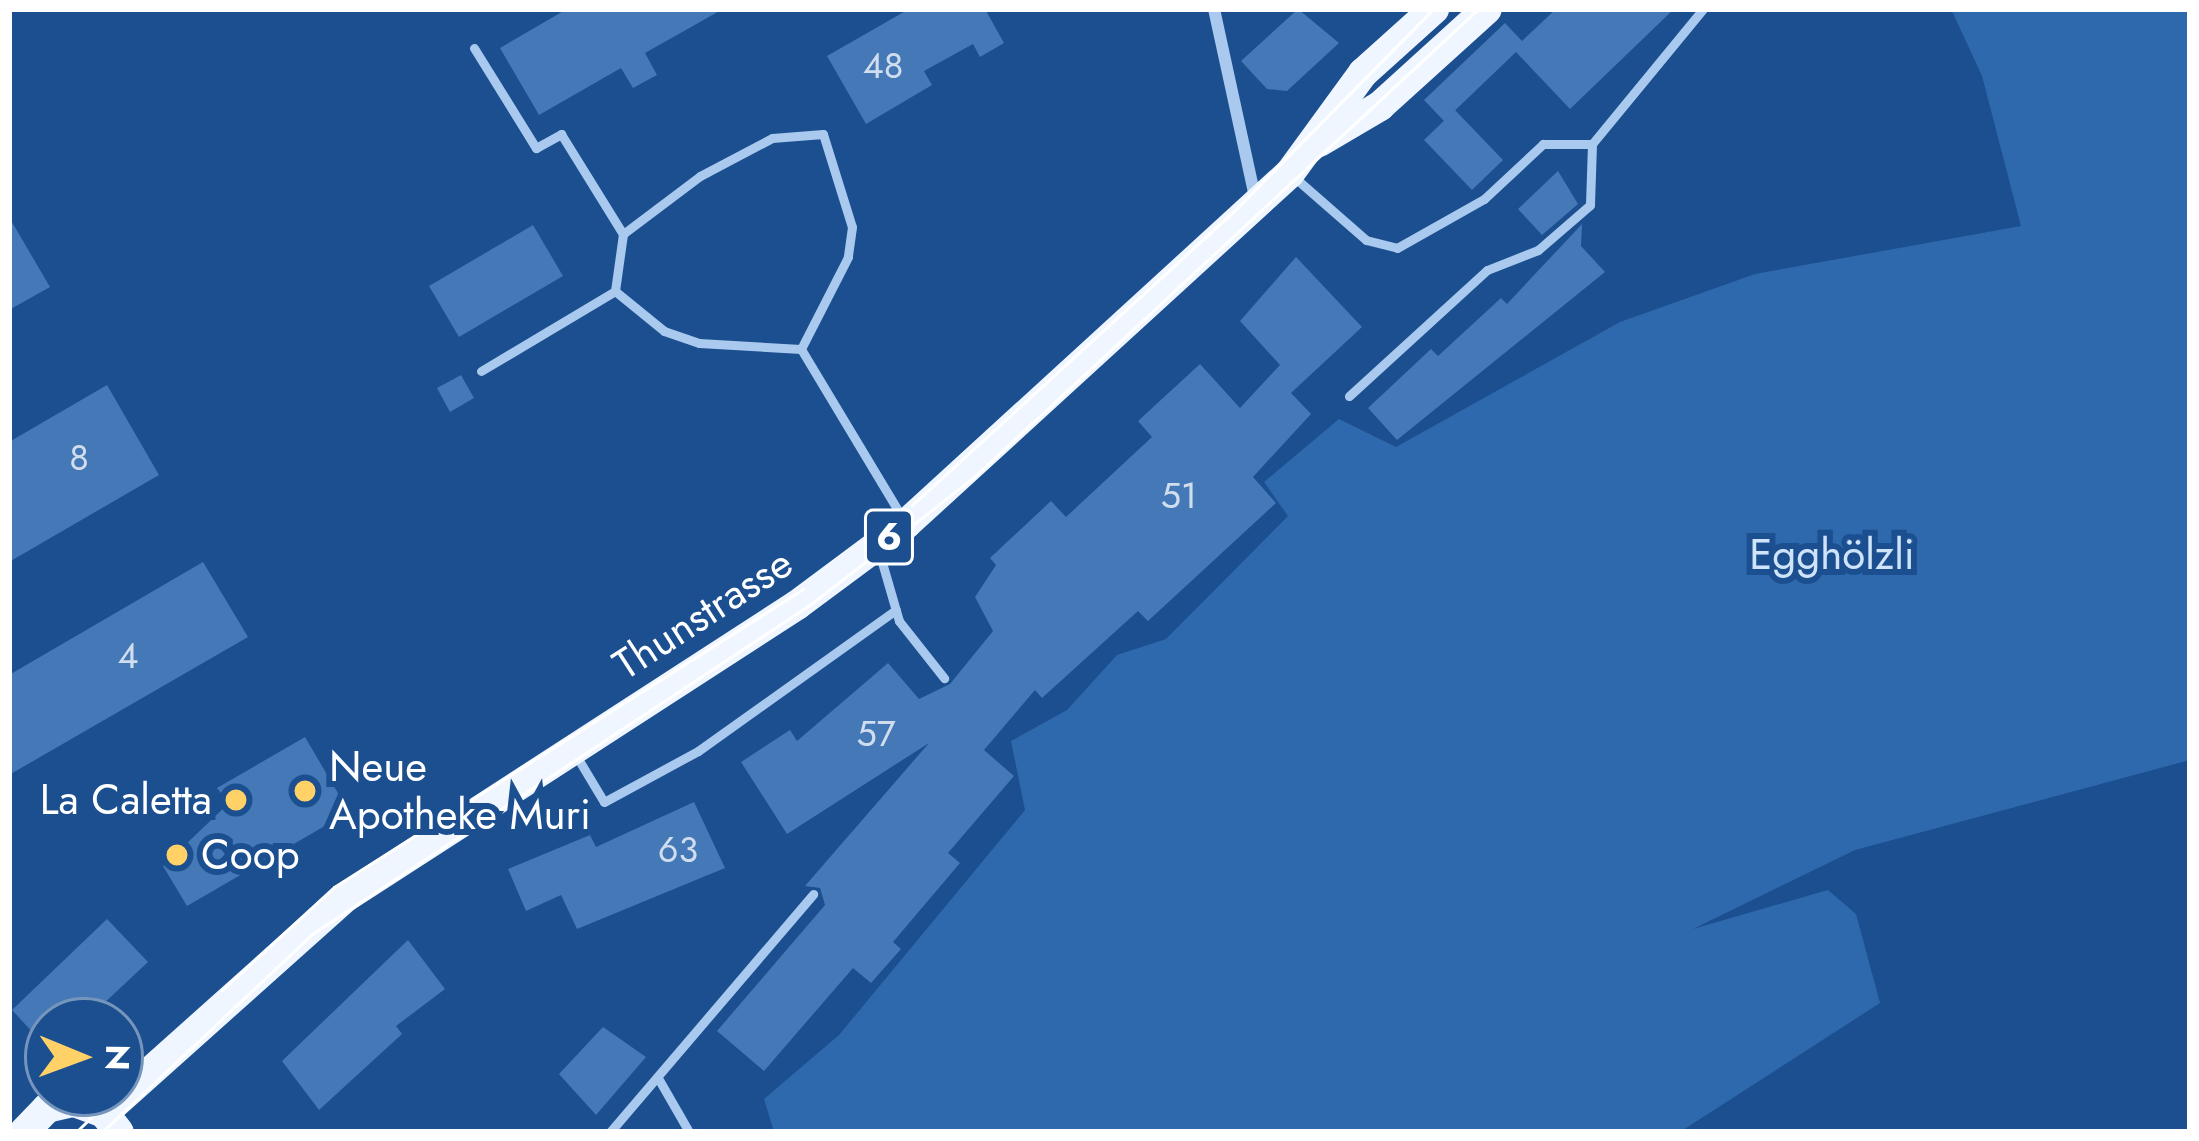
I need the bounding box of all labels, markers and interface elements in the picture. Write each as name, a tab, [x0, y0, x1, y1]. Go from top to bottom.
house number: 48	[863, 44, 903, 88]
house number: 8	[69, 436, 89, 480]
house number: 51	[1161, 474, 1197, 518]
road number: 6	[862, 504, 916, 570]
park label: Egghölzli	[1749, 530, 1915, 580]
street label: Thunstrasse	[604, 538, 802, 690]
house number: 4	[118, 634, 138, 678]
house number: 57	[856, 712, 896, 756]
place label: Neue Apotheke Muri	[329, 742, 591, 840]
place label: La Caletta	[40, 775, 212, 825]
marker: Neue Apotheke Muri	[292, 778, 318, 804]
marker: La Caletta	[223, 787, 249, 813]
house number: 63	[658, 828, 698, 872]
place label: Coop	[201, 830, 300, 880]
marker: Coop	[164, 842, 190, 868]
north arrow	[24, 997, 144, 1117]
text: N	[94, 1044, 141, 1071]

